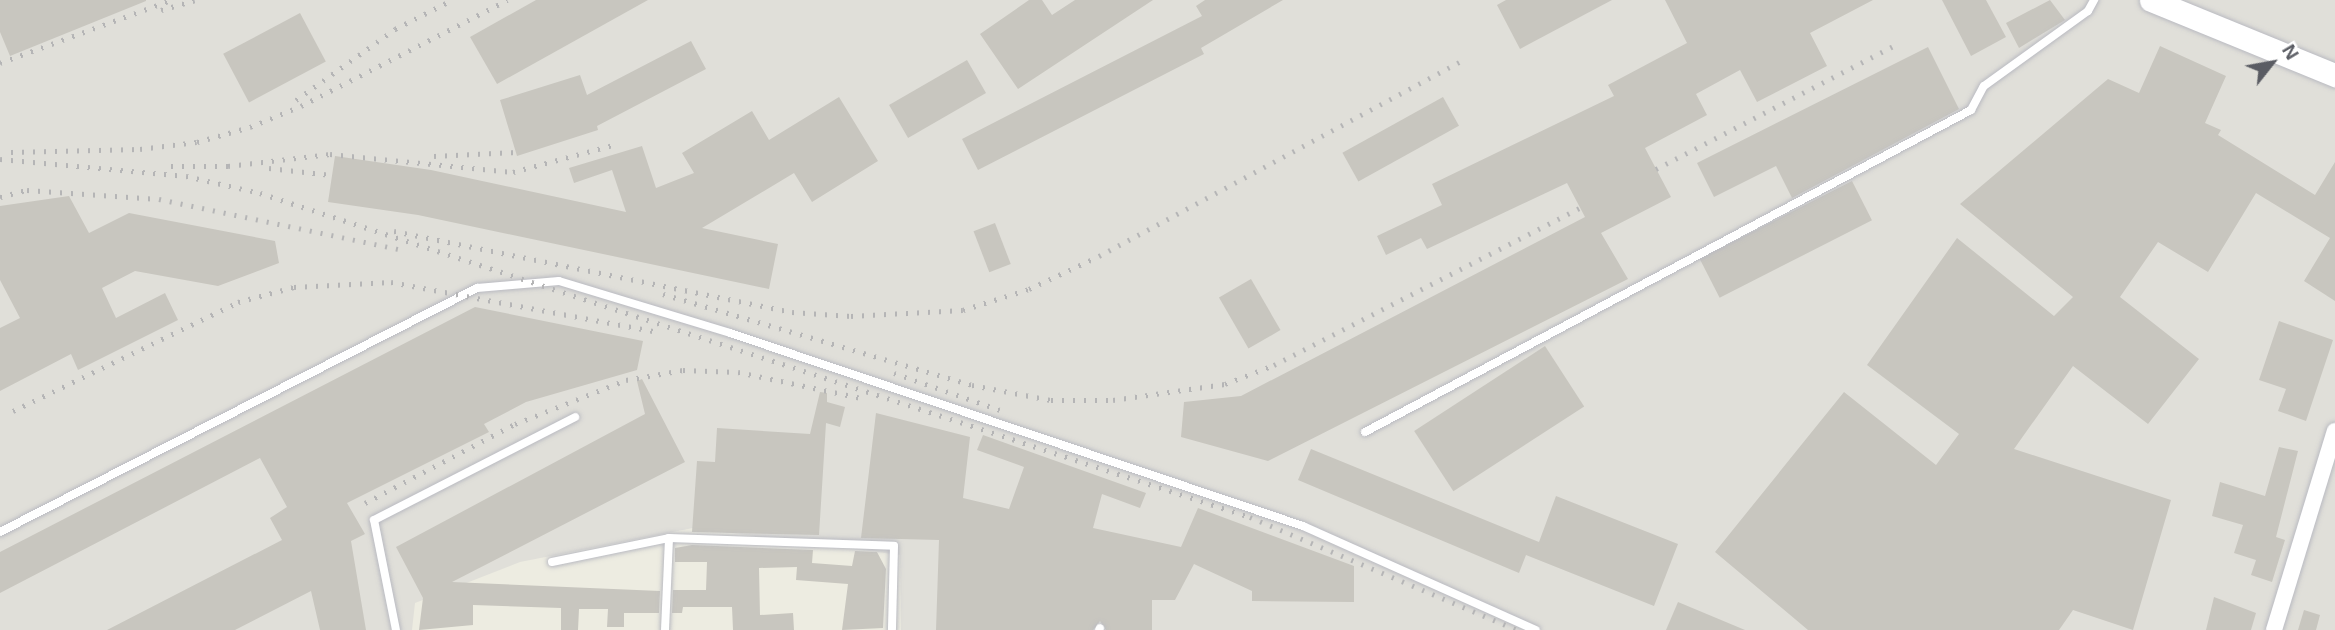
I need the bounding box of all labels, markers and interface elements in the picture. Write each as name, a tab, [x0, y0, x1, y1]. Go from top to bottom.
north arrow	[2237, 28, 2307, 98]
text: N	[2278, 41, 2303, 63]

